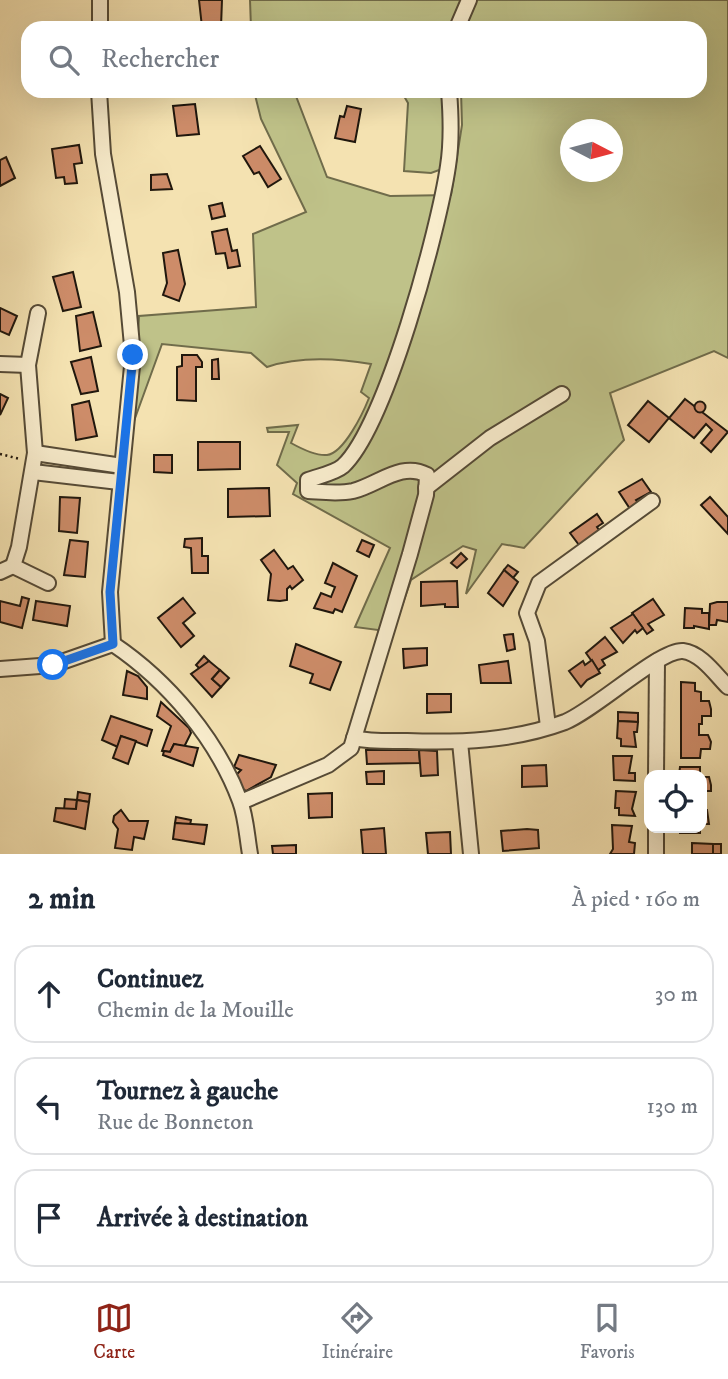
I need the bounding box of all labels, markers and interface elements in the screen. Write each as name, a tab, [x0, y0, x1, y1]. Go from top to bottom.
search box	[21, 21, 707, 98]
icon: search	[45, 41, 83, 79]
text: Rechercher	[101, 43, 219, 76]
north arrow	[560, 119, 623, 182]
route end	[117, 339, 148, 370]
route start	[37, 649, 68, 680]
map controls	[644, 770, 707, 833]
button: locate	[644, 770, 707, 833]
text: 2 min	[28, 881, 95, 918]
text: À pied · 160 m	[572, 885, 700, 914]
text: Continuez	[97, 963, 203, 996]
icon: ahead	[30, 975, 68, 1013]
text: 30 m	[655, 980, 698, 1009]
text: Chemin de la Mouille	[97, 996, 294, 1025]
text: Tournez à gauche	[97, 1075, 278, 1108]
icon: left	[30, 1087, 68, 1125]
text: 130 m	[646, 1092, 698, 1121]
text: Rue de Bonneton	[97, 1108, 254, 1137]
icon: arrive	[30, 1199, 68, 1237]
text: Arrivée à destination	[97, 1202, 308, 1235]
tab: Carte	[93, 1299, 135, 1364]
tab: Itinéraire	[322, 1299, 393, 1364]
tab: Favoris	[580, 1299, 635, 1364]

